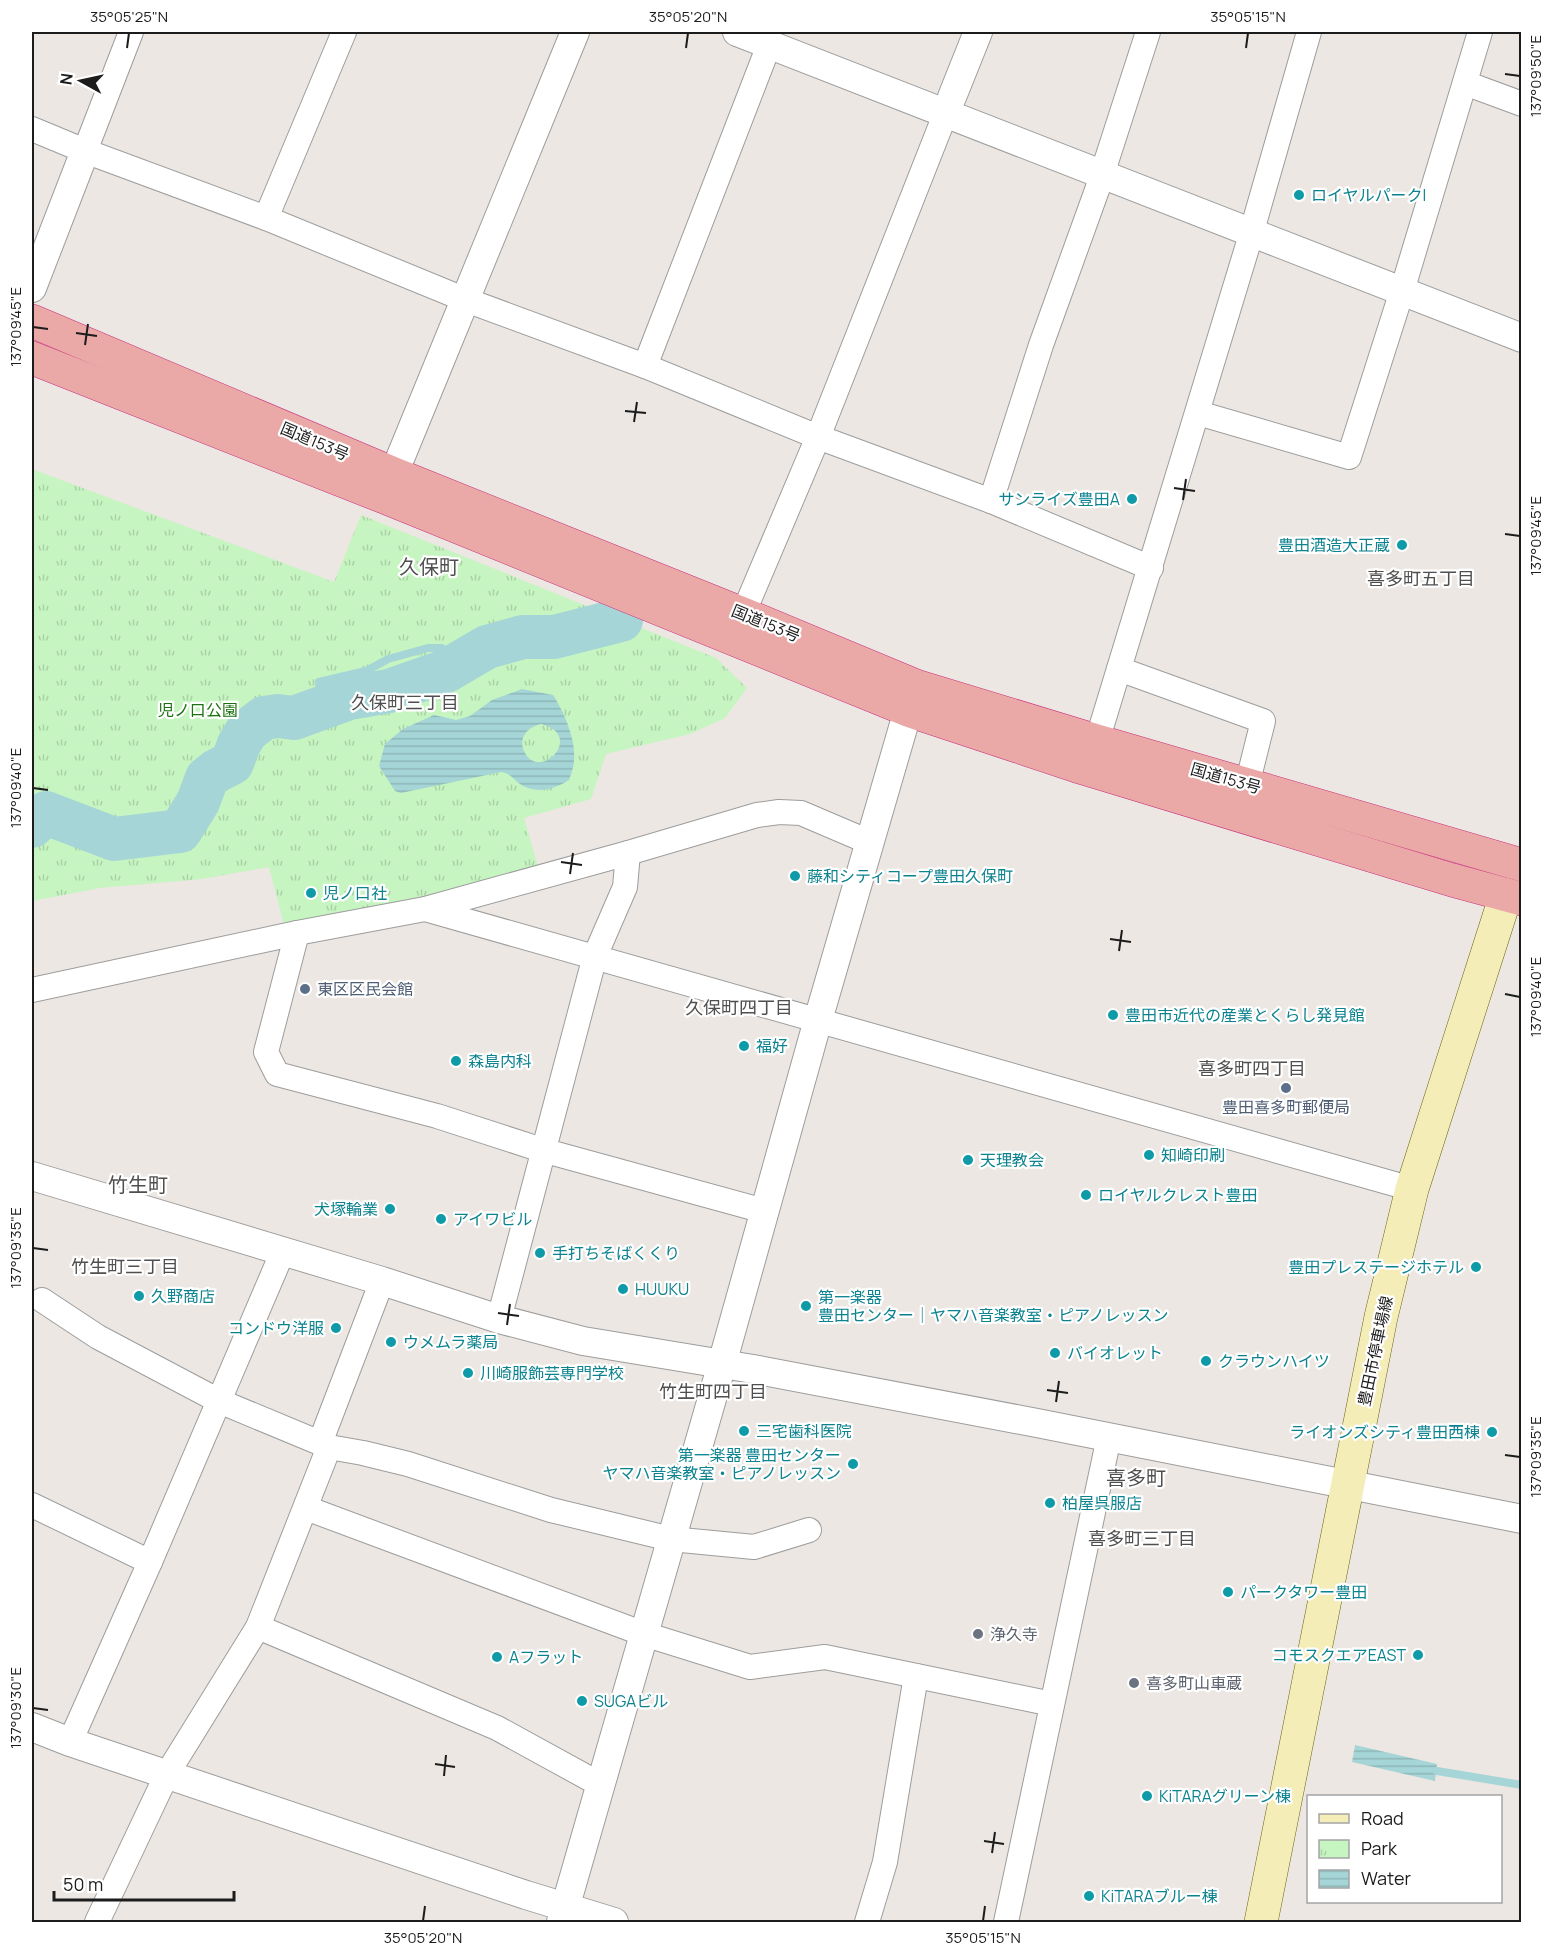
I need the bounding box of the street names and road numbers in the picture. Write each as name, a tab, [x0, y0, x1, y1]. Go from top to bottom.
street label: 国道153号	[277, 417, 353, 465]
street label: 国道153号	[728, 599, 804, 647]
street label: 国道153号	[1188, 757, 1264, 799]
street label: 豊田市停車場線	[1353, 1294, 1397, 1408]

